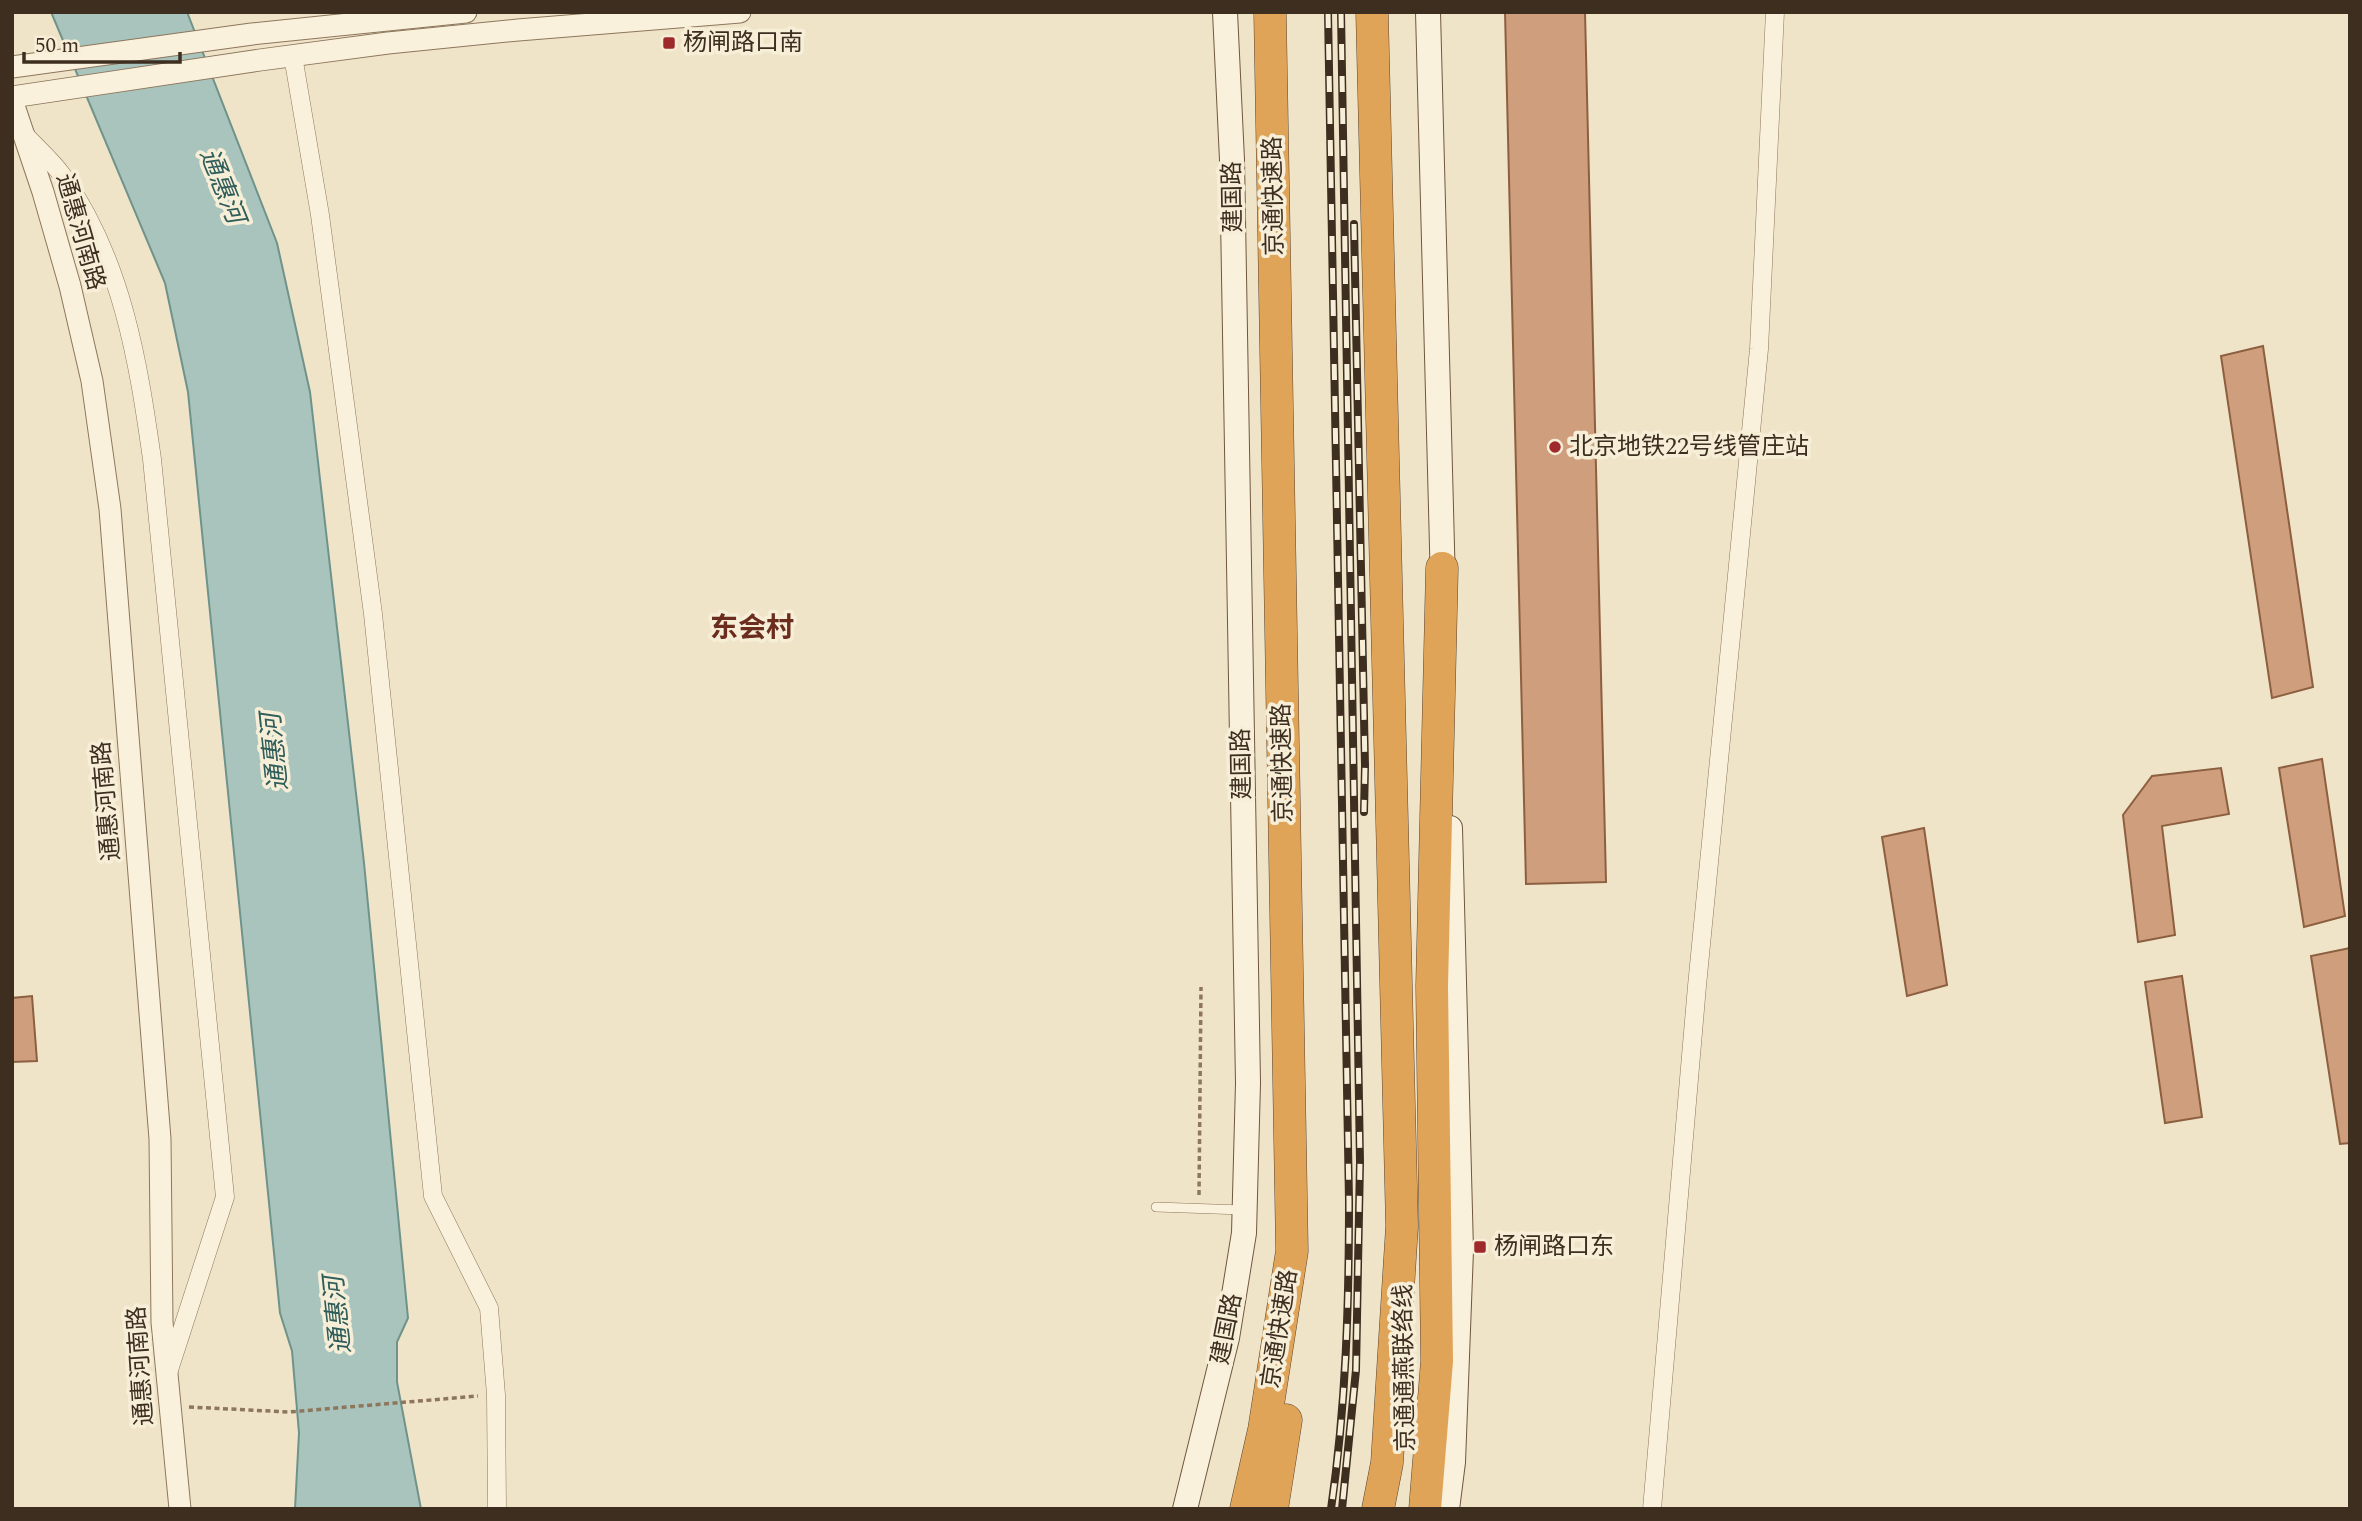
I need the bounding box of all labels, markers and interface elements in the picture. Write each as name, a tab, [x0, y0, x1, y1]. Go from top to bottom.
scale bar	[24, 21, 180, 65]
place label: 杨闸路口南	[683, 25, 803, 61]
text: 50 m	[35, 30, 79, 62]
marker: 杨闸路口南	[661, 35, 677, 51]
street label: 京通快速路	[1255, 136, 1293, 256]
water label: 通惠河	[189, 142, 257, 234]
street label: 建国路	[1214, 161, 1252, 233]
street label: 通惠河南路	[46, 169, 114, 295]
place label: 北京地铁22号线管庄站	[1569, 429, 1809, 465]
marker: 北京地铁22号线管庄站	[1547, 439, 1563, 455]
district label: 东会村	[710, 607, 794, 650]
street label: 京通快速路	[1264, 703, 1302, 823]
water label: 通惠河	[251, 706, 299, 793]
street label: 建国路	[1223, 728, 1261, 800]
street label: 通惠河南路	[84, 740, 130, 862]
place label: 杨闸路口东	[1494, 1229, 1614, 1265]
marker: 杨闸路口东	[1472, 1239, 1488, 1255]
street label: 京通快速路	[1253, 1267, 1307, 1391]
water label: 通惠河	[314, 1269, 362, 1356]
street label: 京通通燕联络线	[1386, 1284, 1424, 1452]
street label: 建国路	[1202, 1290, 1252, 1368]
street label: 通惠河南路	[119, 1305, 163, 1427]

